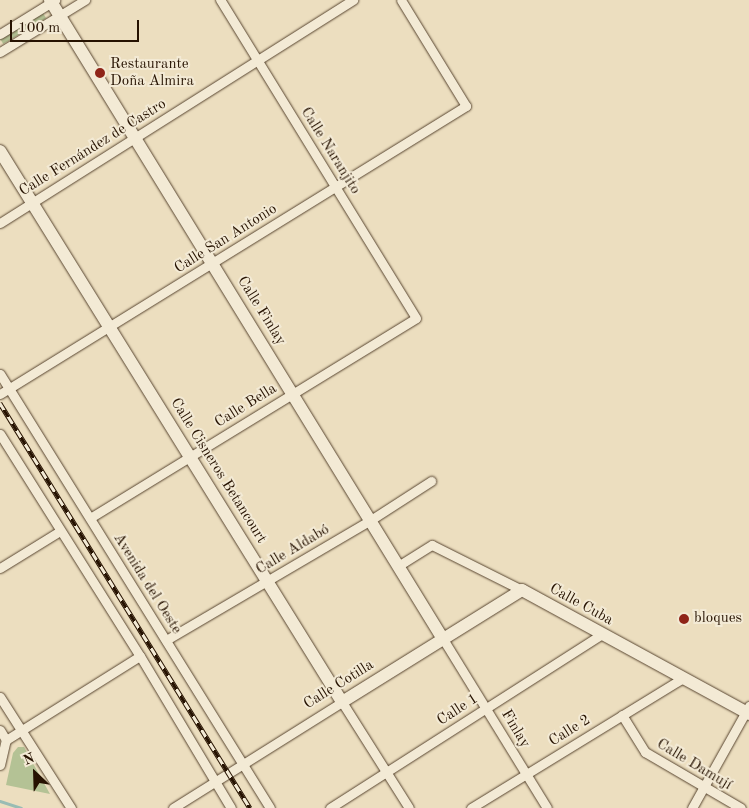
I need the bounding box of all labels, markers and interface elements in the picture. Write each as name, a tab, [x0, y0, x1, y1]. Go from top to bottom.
scale bar	[12, 10, 141, 42]
text: 100 m	[18, 21, 60, 36]
place label: Restaurante Doña Almira	[110, 55, 194, 90]
marker: Restaurante Doña Almira	[94, 67, 106, 79]
street label: Calle Fernández de Castro	[16, 95, 170, 201]
street label: Calle Naranjito	[296, 104, 364, 198]
street label: Calle San Antonio	[171, 200, 281, 278]
street label: Calle Finlay	[233, 273, 289, 349]
street label: Calle Bella	[212, 380, 280, 432]
street label: Calle Cisneros Betancourt	[166, 395, 270, 547]
street label: Calle Aldabó	[253, 521, 333, 579]
street label: Avenida del Oeste	[109, 530, 185, 638]
street label: Calle Cuba	[546, 580, 616, 630]
place label: bloques	[694, 610, 742, 628]
marker: bloques	[678, 613, 690, 625]
street label: Calle Cotilla	[301, 656, 377, 714]
street label: Calle 1	[434, 690, 482, 730]
street label: Finlay	[497, 707, 533, 751]
street label: Calle 2	[546, 711, 594, 751]
street label: Calle Damují	[653, 736, 735, 794]
north arrow	[10, 748, 60, 798]
text: N	[21, 751, 37, 768]

